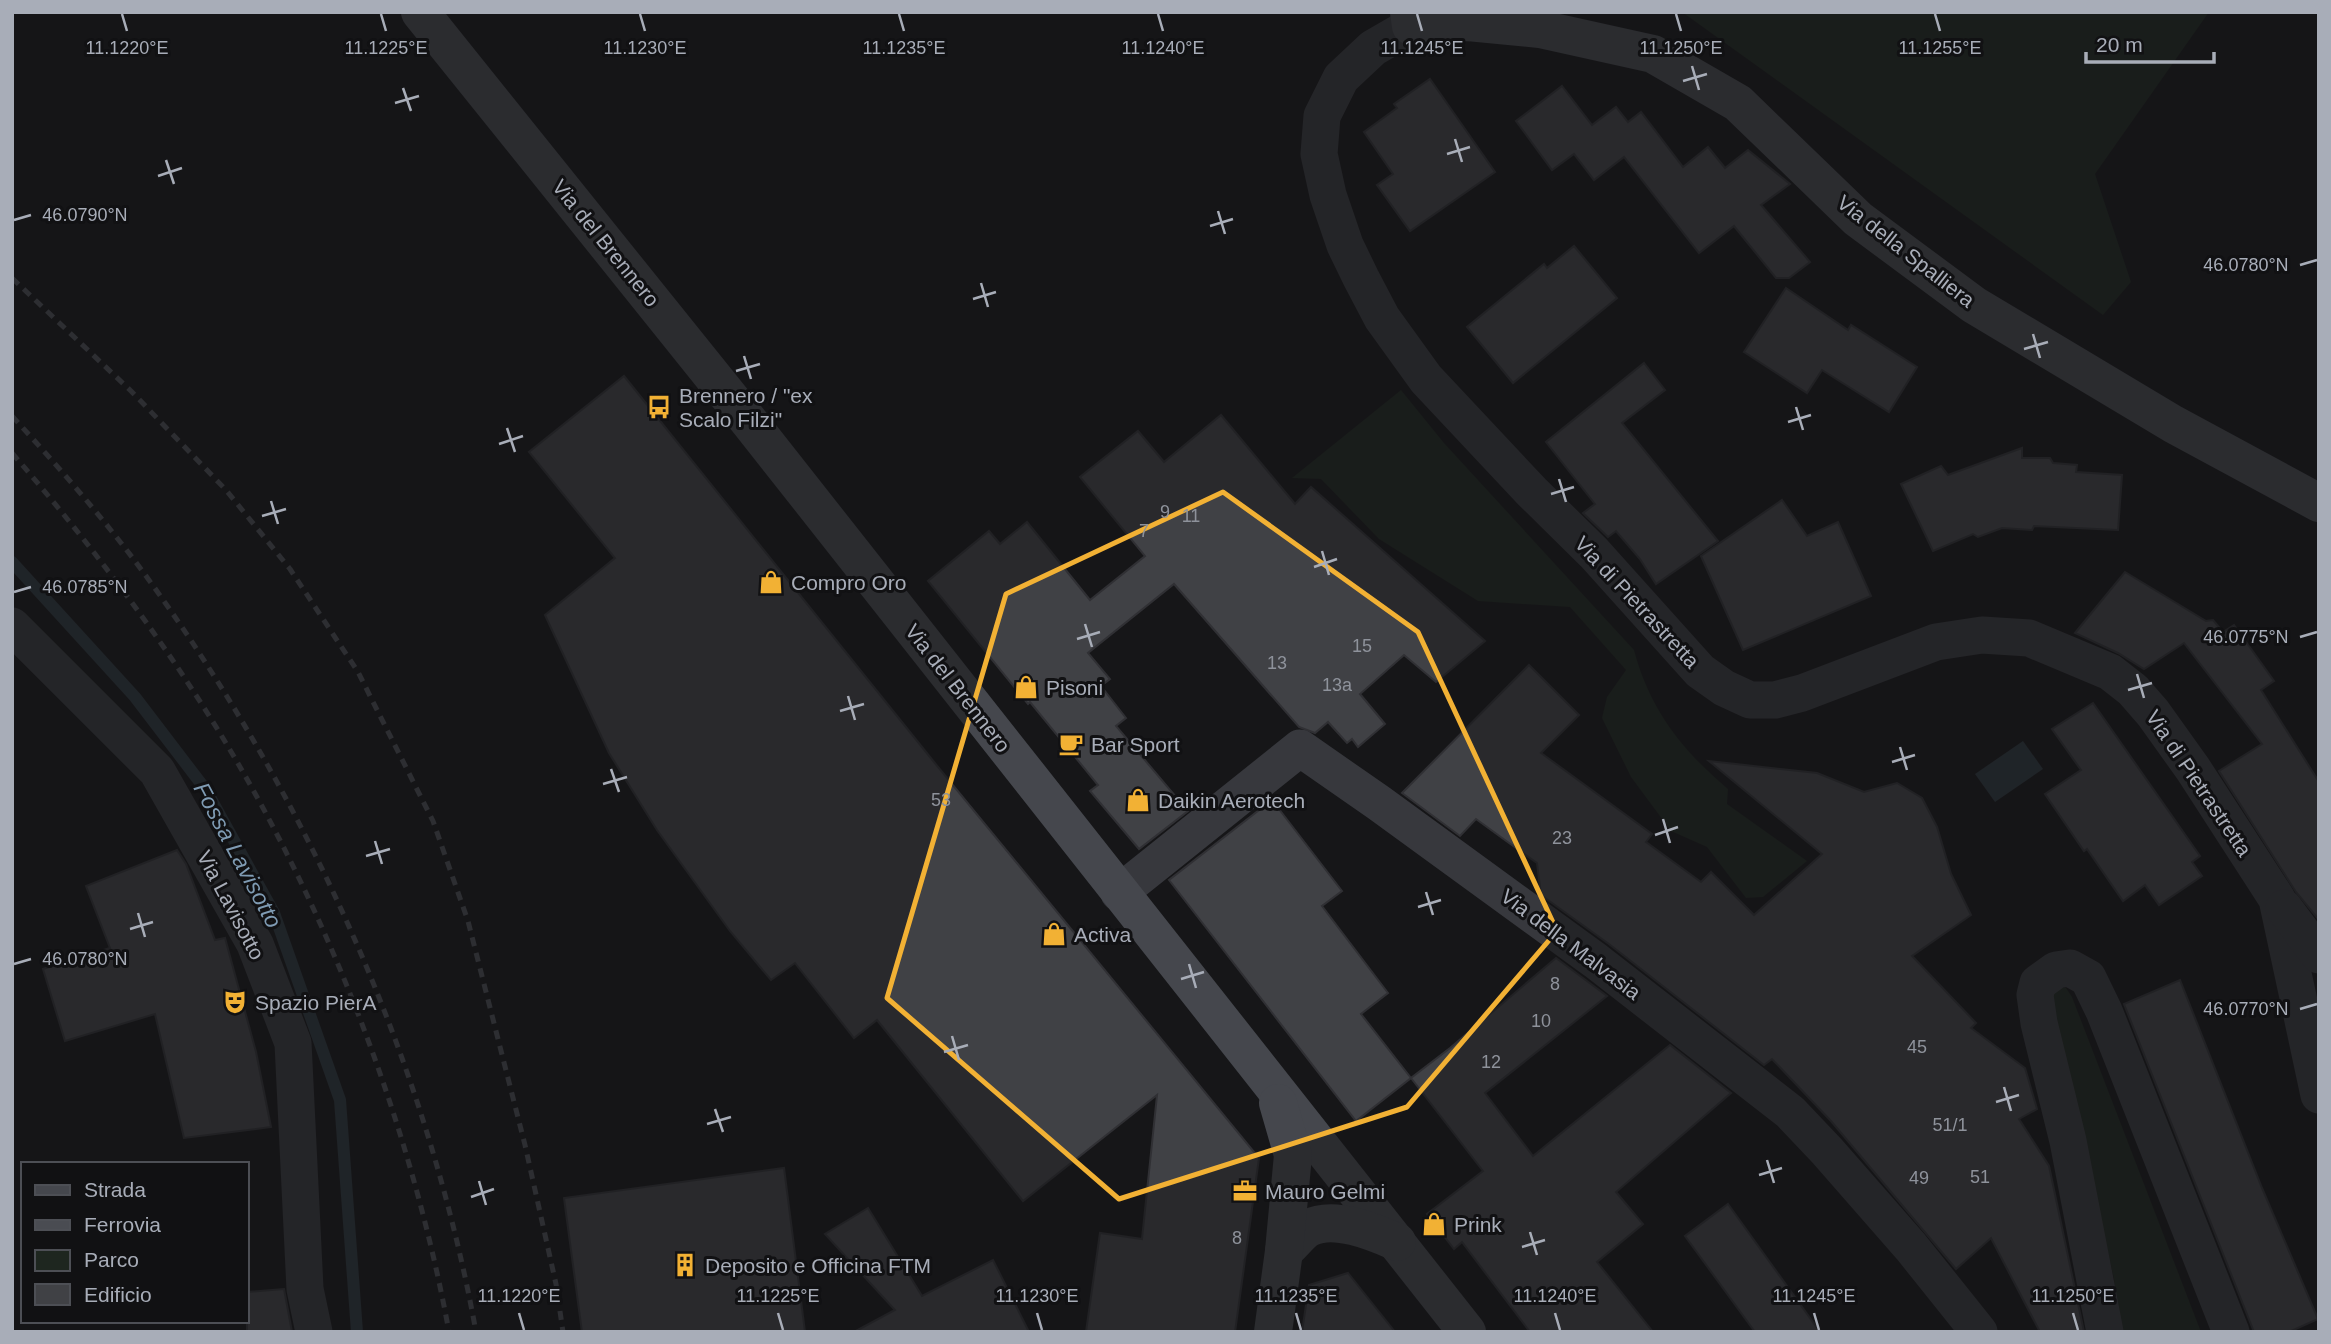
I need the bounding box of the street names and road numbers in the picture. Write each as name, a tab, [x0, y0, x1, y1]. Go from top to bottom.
street label: Via del Brennero	[548, 175, 664, 311]
street label: Via della Spalliera	[1833, 190, 1979, 312]
street label: Via di Pietrastretta	[1570, 532, 1704, 673]
street label: Via del Brennero	[901, 619, 1015, 757]
street label: Via di Pietrastretta	[2142, 706, 2257, 861]
street label: Via Lavisotto	[193, 847, 269, 963]
street label: Via della Malvasia	[1497, 884, 1646, 1004]

